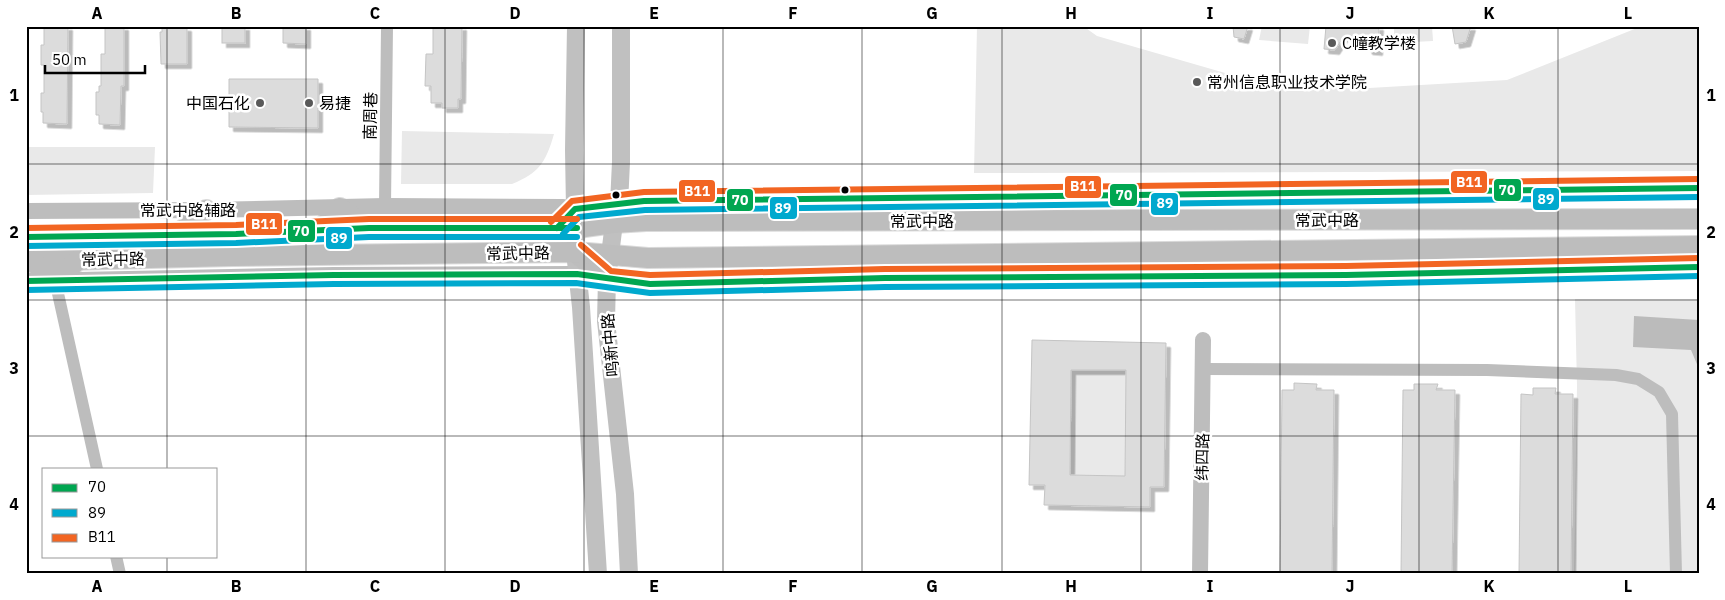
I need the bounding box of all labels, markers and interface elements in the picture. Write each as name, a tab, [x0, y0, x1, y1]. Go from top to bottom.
text: A	[92, 3, 103, 23]
text: B	[231, 3, 242, 23]
text: C	[370, 3, 380, 23]
text: D	[509, 3, 521, 23]
text: E	[649, 3, 659, 23]
text: F	[788, 3, 798, 23]
text: G	[926, 3, 938, 23]
text: H	[1065, 3, 1077, 23]
text: I	[1207, 3, 1214, 23]
text: J	[1346, 3, 1354, 23]
text: K	[1483, 3, 1495, 23]
text: L	[1624, 3, 1632, 23]
place label: C幢教学楼	[1342, 33, 1416, 53]
marker: C幢教学楼	[1326, 37, 1338, 49]
scale bar	[45, 42, 145, 74]
text: 50 m	[52, 50, 87, 69]
place label: 常州信息职业技术学院	[1207, 72, 1367, 92]
marker: 常州信息职业技术学院	[1191, 76, 1203, 88]
text: 1	[9, 85, 19, 105]
text: 1	[1706, 85, 1716, 105]
street label: 南周巷	[360, 92, 380, 140]
place label: 中国石化	[186, 93, 250, 113]
place label: 易捷	[319, 93, 351, 113]
marker: 中国石化	[254, 97, 266, 109]
marker: 易捷	[303, 97, 315, 109]
line badge: B11	[1450, 170, 1488, 194]
text: B11	[1456, 173, 1483, 191]
line badge: B11	[1064, 175, 1102, 199]
text: B11	[1070, 177, 1097, 195]
line badge: 70	[1493, 178, 1522, 202]
line badge: B11	[678, 179, 716, 203]
text: 70	[1499, 181, 1515, 199]
text: B11	[684, 182, 711, 200]
line badge: 70	[1109, 183, 1138, 207]
unlabelled marker	[840, 185, 850, 195]
text: 70	[1116, 186, 1132, 204]
line badge: 89	[1532, 187, 1560, 211]
line badge: 70	[726, 188, 754, 212]
unlabelled marker	[611, 190, 621, 200]
text: 89	[1538, 190, 1554, 208]
text: 70	[732, 191, 748, 209]
line badge: 89	[1150, 192, 1179, 216]
text: 89	[1157, 194, 1173, 212]
line badge: 89	[769, 196, 798, 220]
text: 89	[775, 199, 791, 217]
street label: 常武中路辅路	[140, 200, 236, 220]
street label: 常武中路	[1295, 210, 1359, 230]
street label: 常武中路	[890, 211, 954, 231]
line badge: B11	[245, 212, 283, 236]
text: B11	[251, 215, 278, 233]
line badge: 70	[287, 219, 316, 243]
text: 2	[9, 222, 19, 242]
text: 70	[293, 222, 309, 240]
text: 2	[1706, 222, 1716, 242]
line badge: 89	[325, 226, 353, 250]
text: 89	[331, 229, 347, 247]
street label: 常武中路	[486, 242, 550, 264]
street label: 常武中路	[81, 248, 145, 270]
street label: 鸣新中路	[597, 312, 623, 378]
text: 3	[9, 358, 19, 378]
text: 3	[1706, 358, 1716, 378]
street label: 纬四路	[1192, 433, 1212, 481]
legend	[42, 468, 218, 558]
text: 70	[88, 477, 106, 496]
text: 4	[9, 494, 19, 514]
text: 4	[1706, 494, 1716, 514]
text: 89	[88, 503, 106, 522]
text: B11	[88, 527, 116, 546]
text: A	[92, 576, 103, 596]
text: B	[231, 576, 242, 596]
text: C	[370, 576, 380, 596]
text: D	[509, 576, 521, 596]
text: E	[649, 576, 659, 596]
text: F	[788, 576, 798, 596]
text: G	[926, 576, 938, 596]
text: H	[1065, 576, 1077, 596]
text: I	[1207, 576, 1214, 596]
text: J	[1346, 576, 1354, 596]
text: K	[1483, 576, 1495, 596]
text: L	[1624, 576, 1632, 596]

